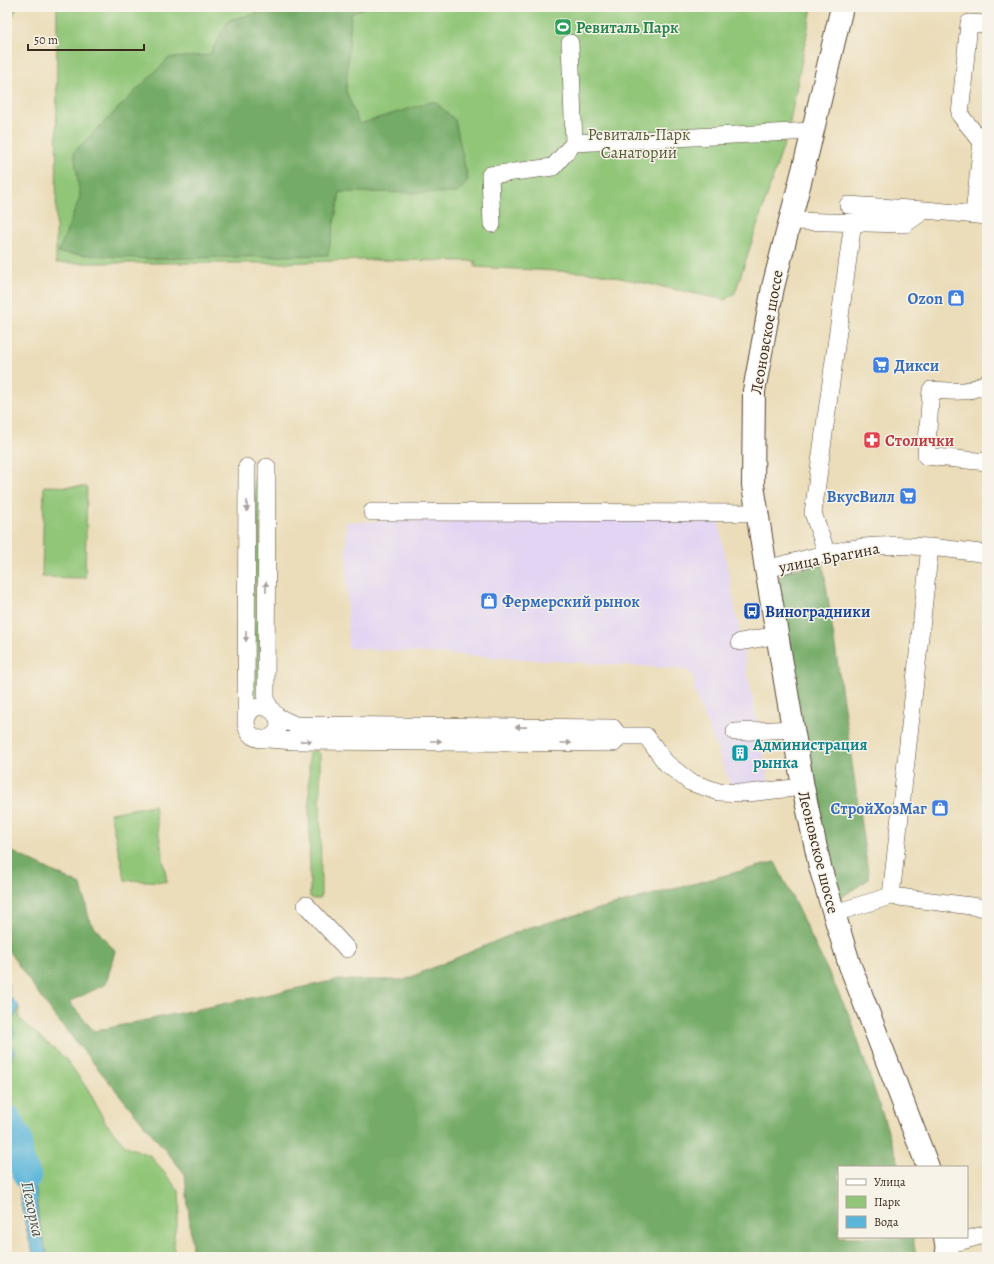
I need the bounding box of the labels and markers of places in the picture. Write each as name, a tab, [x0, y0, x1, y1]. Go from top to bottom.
sports icon: Ревиталь Парк	[553, 17, 573, 37]
place label: Ревиталь Парк	[576, 17, 679, 39]
place label: Ozon	[908, 288, 943, 310]
shop icon: Ozon	[946, 288, 966, 308]
supermarket icon: Дикси	[871, 355, 891, 375]
place label: Дикси	[894, 355, 939, 377]
pharmacy icon: Столички	[862, 430, 882, 450]
place label: Столички	[885, 430, 954, 452]
place label: ВкусВилл	[827, 486, 895, 508]
supermarket icon: ВкусВилл	[898, 486, 918, 506]
shop icon: Фермерский рынок	[479, 591, 499, 611]
place label: Фермерский рынок	[502, 591, 640, 613]
bus stop icon: Виноградники	[742, 601, 762, 621]
place label: Виноградники	[765, 601, 870, 623]
place label: Администрация рынка	[752, 734, 868, 774]
building icon: Администрация рынка	[730, 743, 750, 763]
place label: СтройХозМаг	[830, 798, 927, 820]
shop icon: СтройХозМаг	[930, 798, 950, 818]

